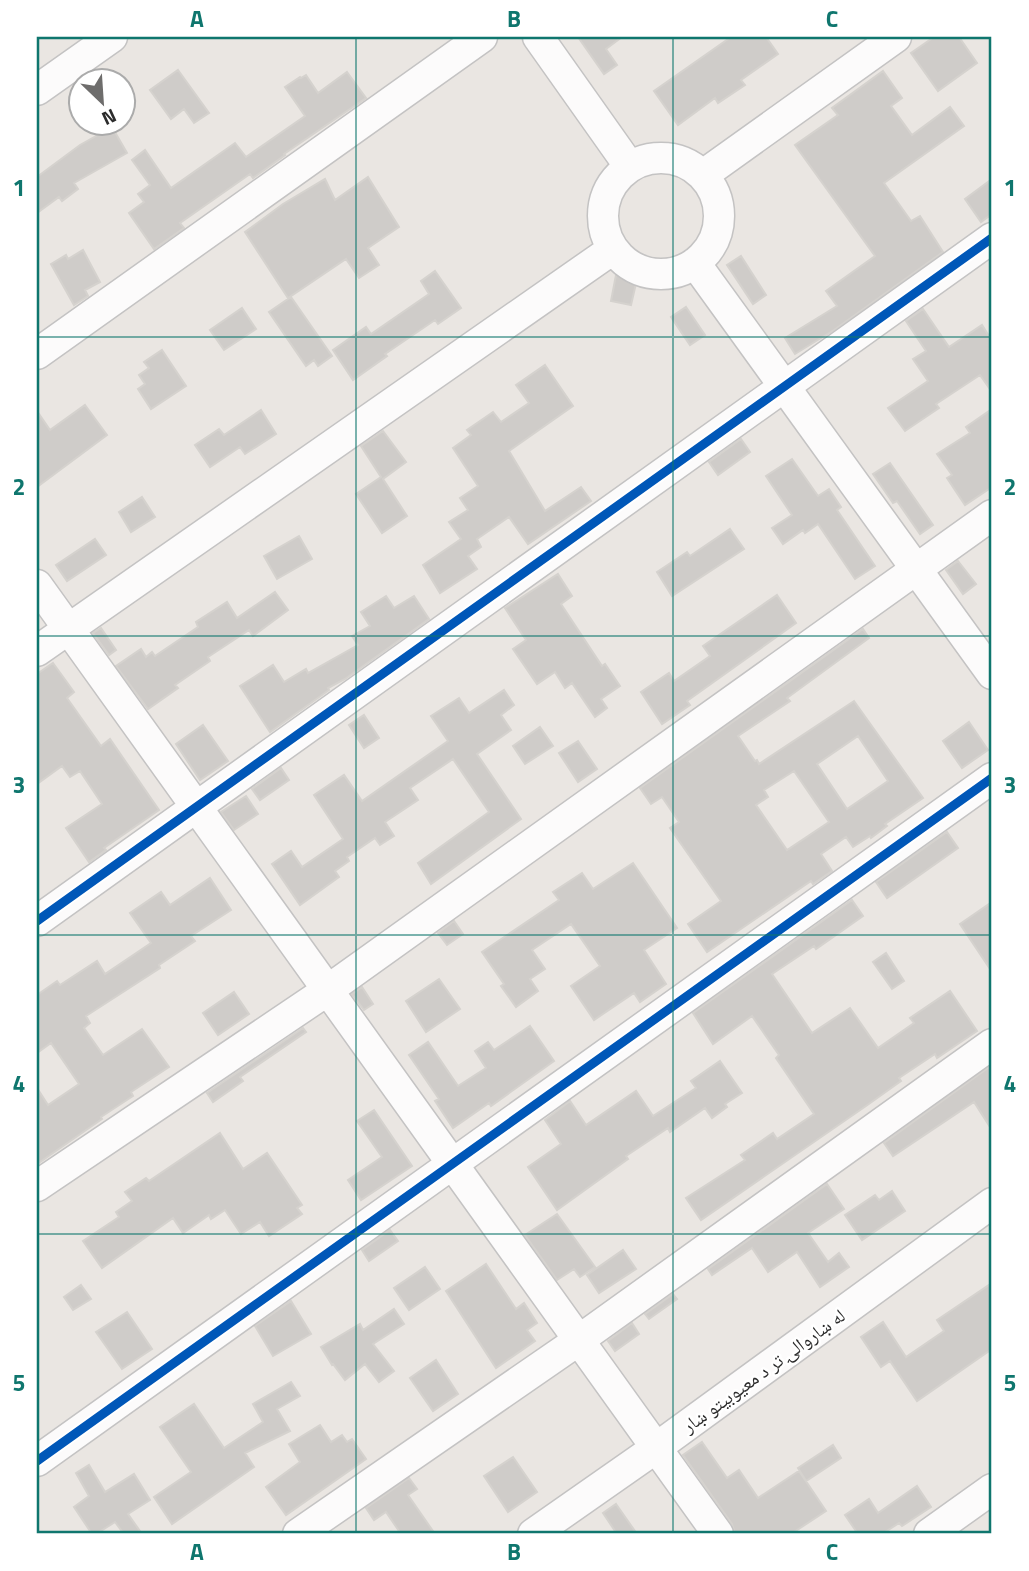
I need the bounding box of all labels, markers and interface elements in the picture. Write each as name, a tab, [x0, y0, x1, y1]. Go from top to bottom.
text: A	[190, 1, 204, 36]
text: B	[507, 1, 521, 36]
text: C	[826, 1, 838, 36]
north arrow	[66, 66, 136, 136]
text: N	[97, 102, 121, 134]
text: 1	[13, 170, 25, 205]
text: 1	[1004, 170, 1016, 205]
text: 2	[13, 469, 25, 504]
text: 2	[1004, 469, 1016, 504]
text: 3	[13, 767, 25, 802]
text: 3	[1004, 767, 1016, 802]
text: 4	[13, 1066, 25, 1101]
text: 4	[1004, 1066, 1016, 1101]
street label: له ښاروالۍ تر د معیوبیتو ښار	[675, 1301, 851, 1440]
text: 5	[13, 1365, 25, 1400]
text: 5	[1004, 1365, 1016, 1400]
text: A	[190, 1534, 204, 1569]
text: B	[507, 1534, 521, 1569]
text: C	[826, 1534, 838, 1569]

